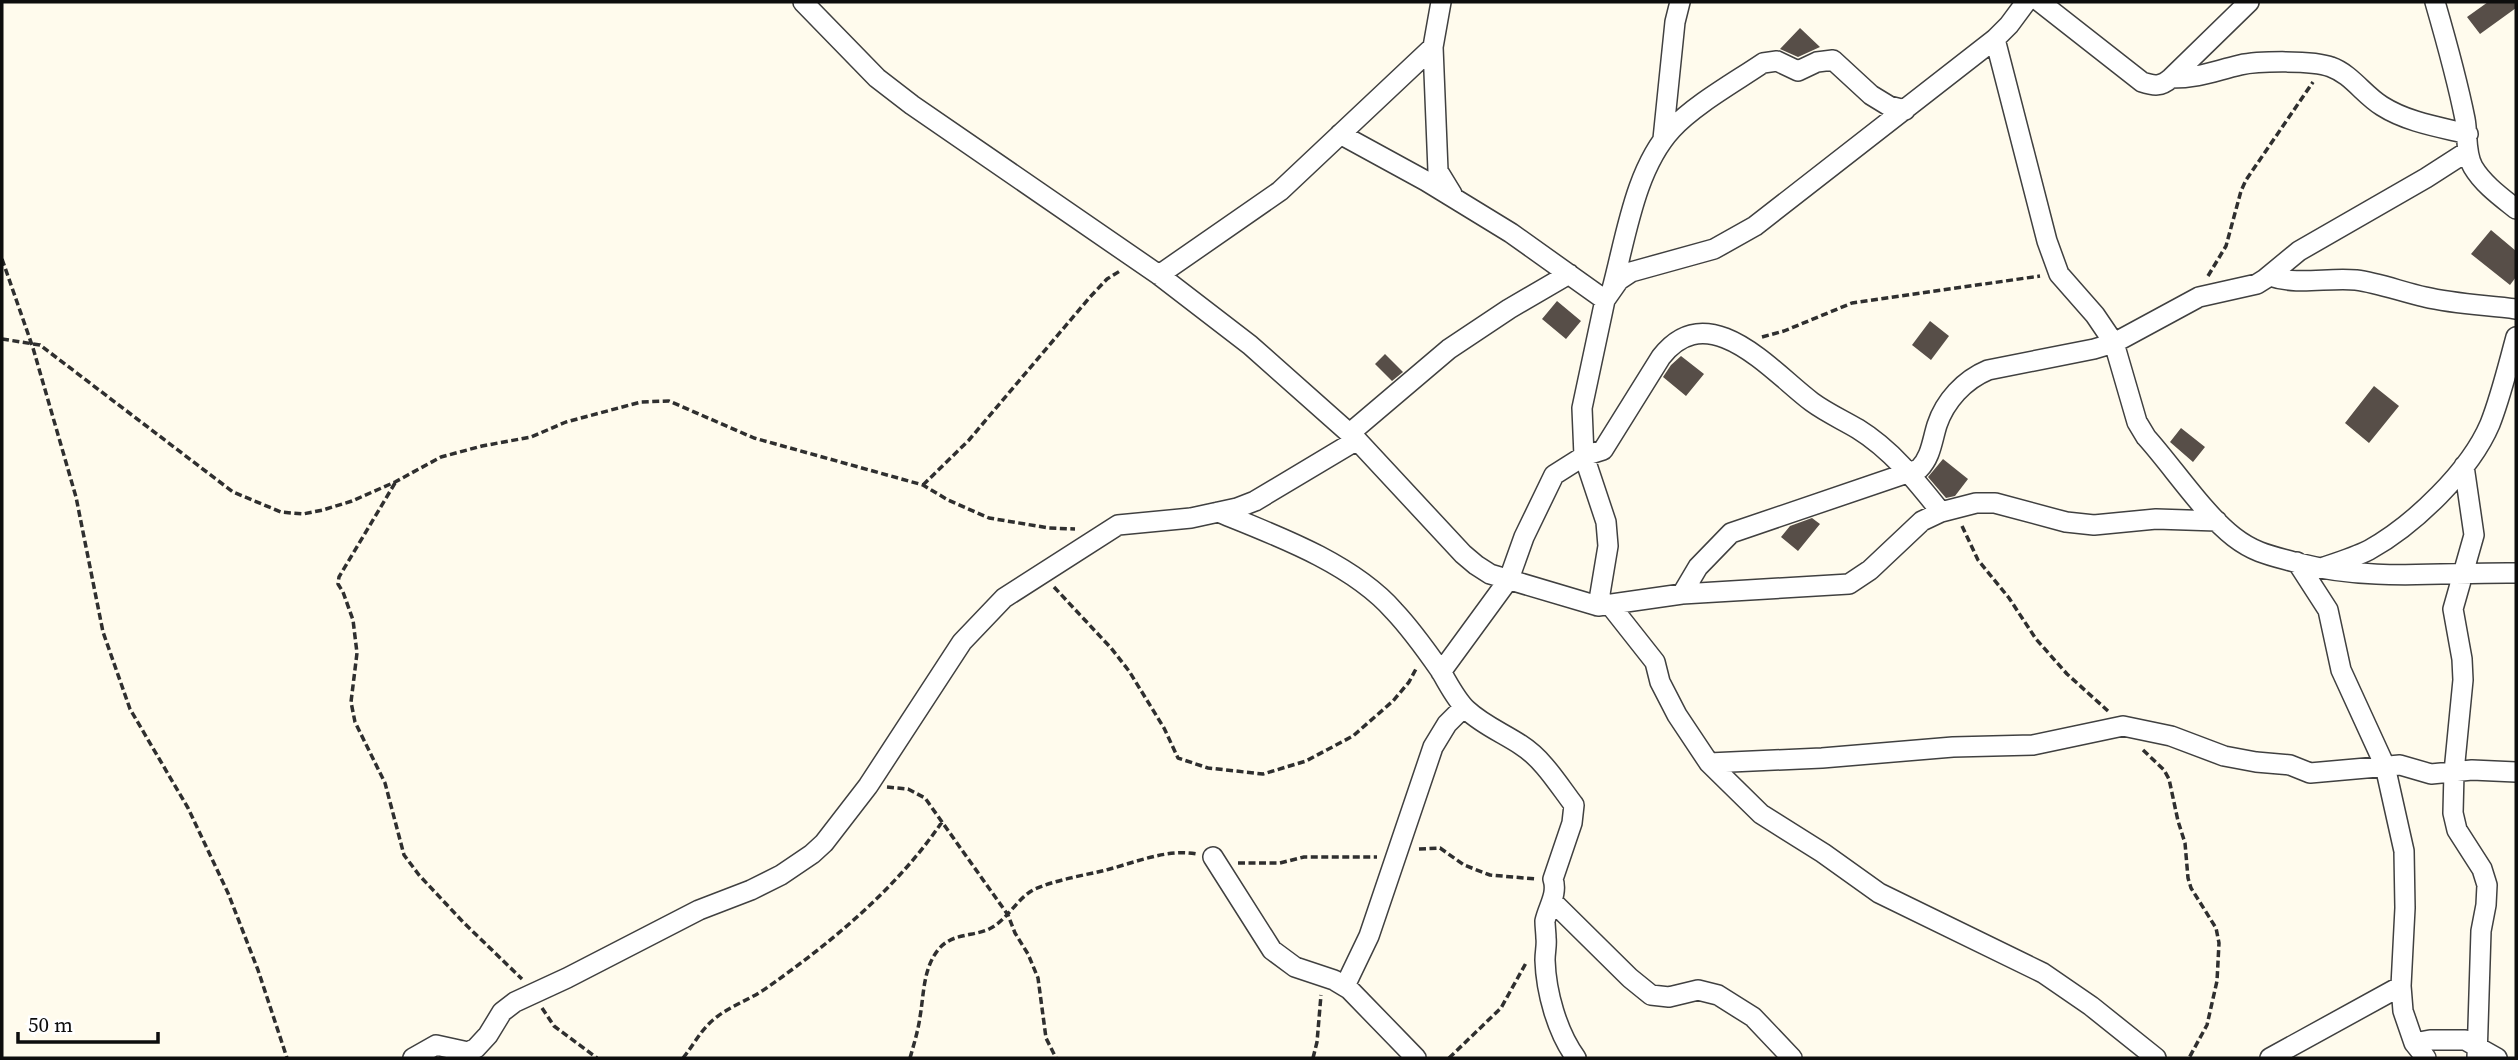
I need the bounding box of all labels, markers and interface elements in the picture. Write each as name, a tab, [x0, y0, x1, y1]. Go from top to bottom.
scale bar	[18, 1000, 158, 1044]
text: 50 m	[28, 1010, 73, 1039]

